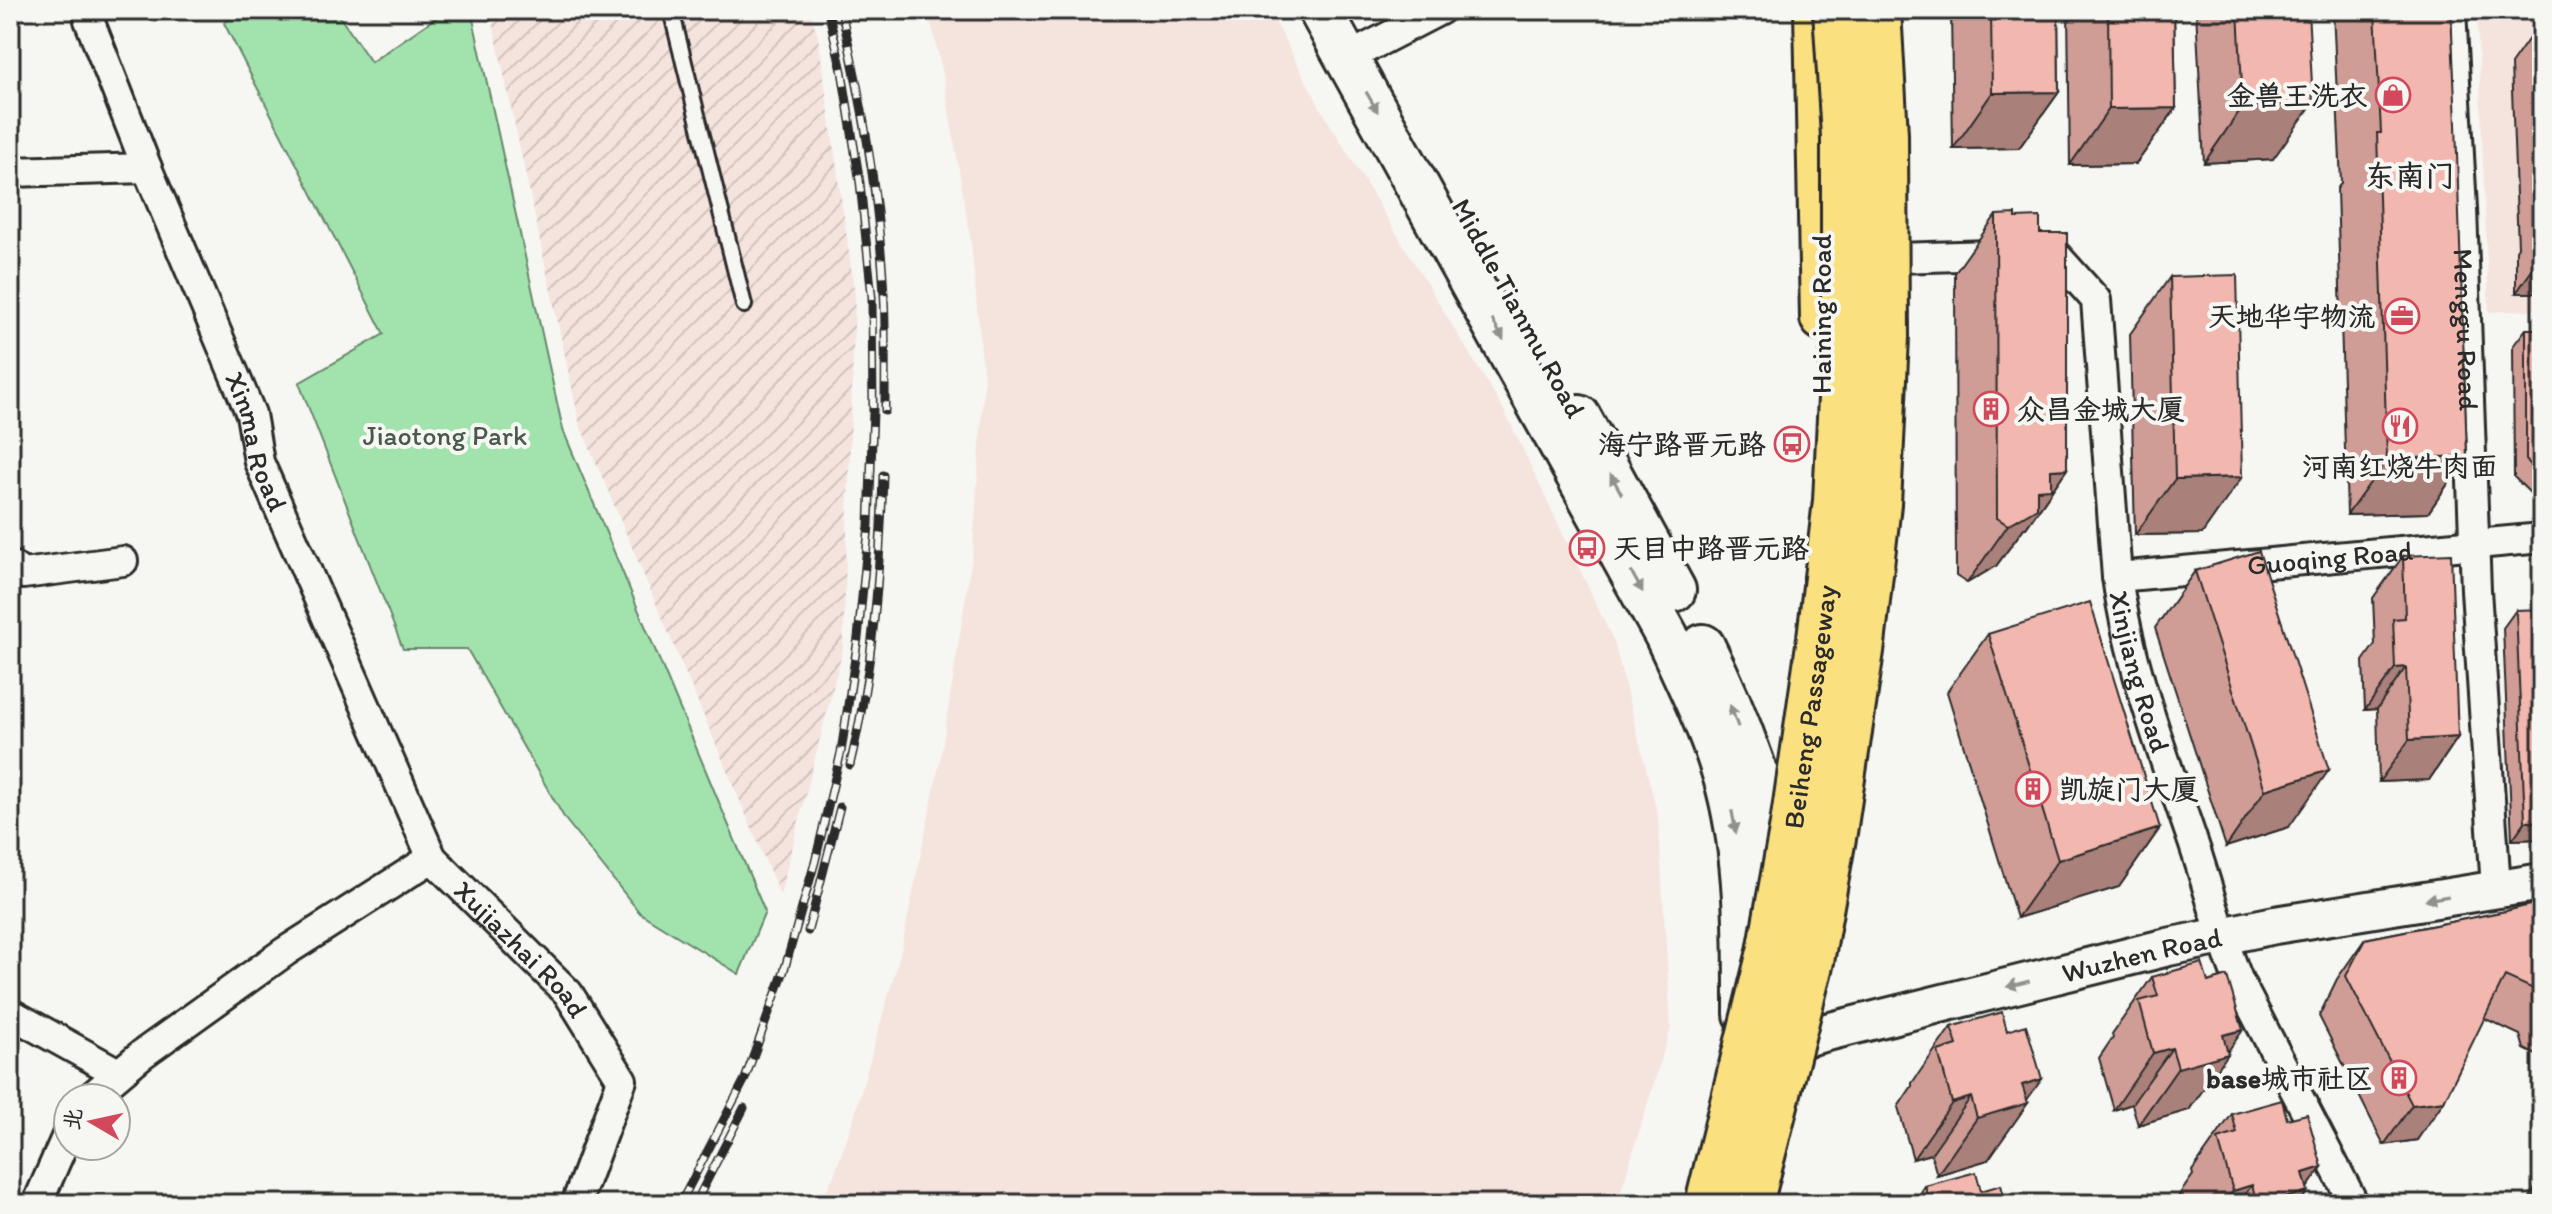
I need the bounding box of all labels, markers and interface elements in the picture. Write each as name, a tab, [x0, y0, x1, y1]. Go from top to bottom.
shop icon: 金兽王洗衣	[2374, 76, 2412, 114]
place label: 金兽王洗衣	[2227, 78, 2367, 112]
one-way arrow	[1365, 91, 1379, 113]
district label: 东南门	[2365, 157, 2455, 194]
street label: Middle Tianmu Road	[1445, 192, 1593, 424]
street label: Haining Road	[1804, 233, 1838, 394]
street label: Menggu Road	[2446, 248, 2486, 412]
office icon: 天地华宇物流	[2383, 297, 2421, 335]
place label: 天地华宇物流	[2208, 299, 2376, 333]
one-way arrow	[1490, 319, 1504, 341]
street label: Xinma Road	[218, 366, 295, 516]
building icon: 众昌金城大厦	[1972, 390, 2010, 428]
place label: 众昌金城大厦	[2017, 392, 2185, 426]
restaurant icon: 河南红烧牛肉面	[2381, 407, 2419, 445]
park label: Jiaotong Park	[363, 418, 527, 452]
bus stop icon: 海宁路晋元路	[1773, 425, 1811, 463]
place label: 海宁路晋元路	[1598, 427, 1766, 461]
place label: 河南红烧牛肉面	[2302, 449, 2498, 483]
one-way arrow	[1609, 473, 1623, 496]
bus stop icon: 天目中路晋元路	[1568, 529, 1606, 567]
place label: 天目中路晋元路	[1613, 531, 1809, 565]
street label: Guoqing Road	[2246, 533, 2415, 582]
one-way arrow	[1629, 571, 1643, 593]
street label: Beiheng Passageway	[1776, 583, 1843, 831]
street label: Xinjiang Road	[2102, 588, 2178, 757]
one-way arrow	[1727, 704, 1740, 728]
building icon: 凯旋门大厦	[2014, 770, 2052, 808]
place label: 凯旋门大厦	[2059, 772, 2199, 806]
one-way arrow	[1729, 809, 1741, 834]
street label: Xujiazhai Road	[447, 873, 596, 1024]
one-way arrow	[2424, 892, 2449, 905]
street label: Wuzhen Road	[2058, 919, 2225, 990]
one-way arrow	[2006, 978, 2031, 991]
building icon: base城市社区	[2380, 1059, 2418, 1097]
place label: base城市社区	[2206, 1061, 2373, 1095]
north arrow	[52, 1082, 132, 1162]
text: 北	[58, 1106, 88, 1132]

